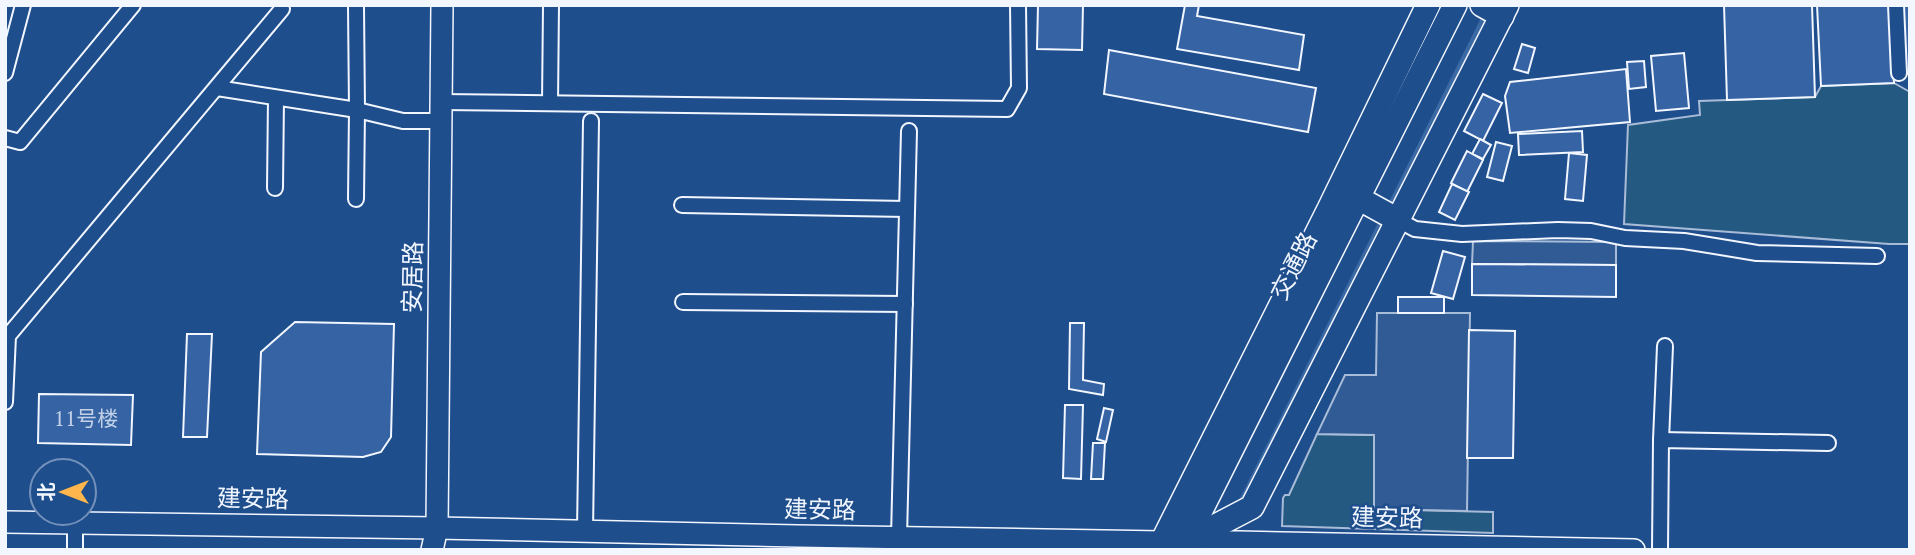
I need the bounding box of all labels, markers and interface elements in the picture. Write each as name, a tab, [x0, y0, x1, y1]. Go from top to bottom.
street label: 交通路	[1263, 226, 1324, 305]
street label: 安居路	[395, 241, 429, 313]
house number: 11号楼	[54, 404, 118, 432]
north arrow	[28, 457, 98, 527]
street label: 建安路	[217, 481, 289, 515]
text: 北	[33, 482, 58, 502]
street label: 建安路	[784, 492, 856, 526]
street label: 建安路	[1351, 500, 1423, 534]

